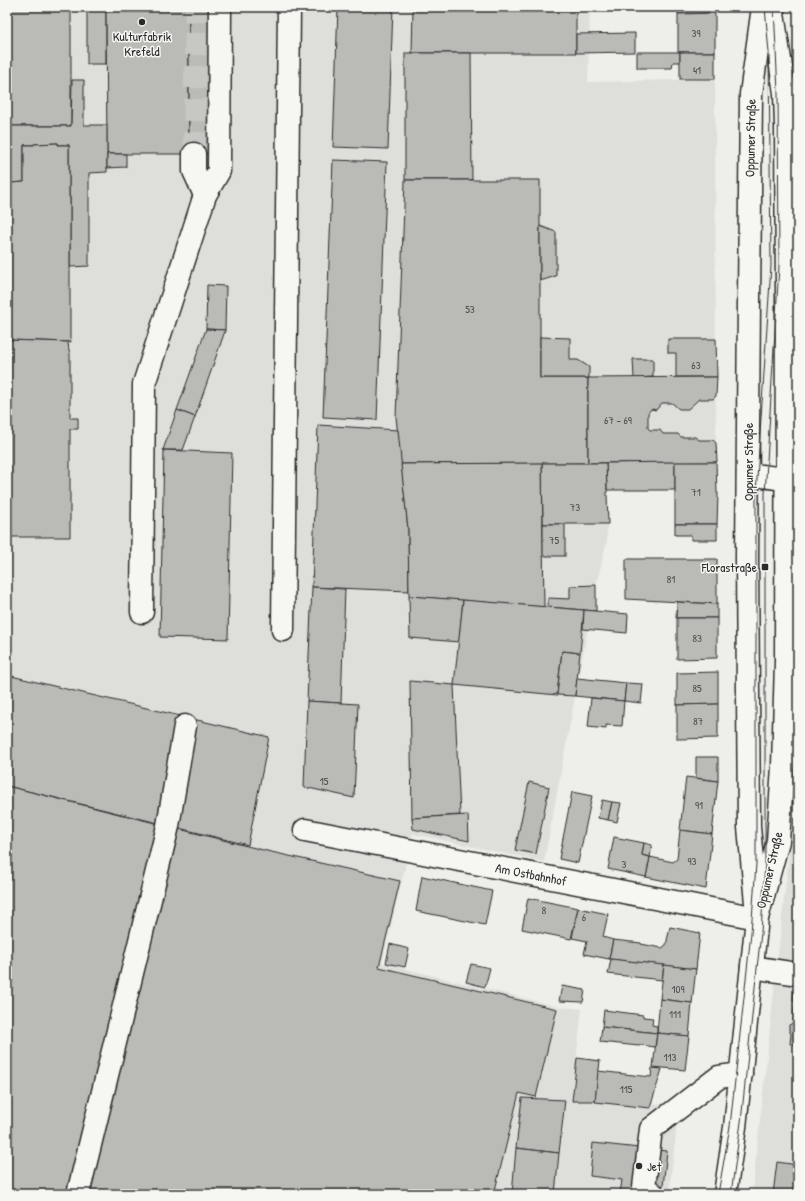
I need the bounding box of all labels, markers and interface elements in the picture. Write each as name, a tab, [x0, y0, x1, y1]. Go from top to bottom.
marker: Kulturfabrik Krefeld	[137, 17, 147, 27]
house number: 39	[692, 26, 700, 40]
place label: Kulturfabrik Krefeld	[113, 27, 172, 60]
house number: 41	[693, 63, 701, 77]
street label: Oppumer Straße	[740, 99, 760, 177]
house number: 53	[465, 302, 475, 316]
house number: 63	[691, 358, 701, 372]
house number: 67 - 69	[604, 413, 632, 427]
street label: Oppumer Straße	[739, 423, 757, 501]
house number: 71	[691, 485, 701, 499]
house number: 73	[570, 500, 580, 514]
house number: 75	[549, 533, 559, 547]
place label: Florastraße	[701, 558, 757, 576]
marker: Florastraße	[760, 562, 770, 572]
house number: 81	[667, 572, 675, 586]
house number: 83	[692, 631, 702, 645]
house number: 85	[692, 681, 702, 695]
house number: 87	[693, 714, 703, 728]
house number: 15	[320, 774, 329, 788]
house number: 91	[695, 798, 703, 812]
street label: Oppumer Straße	[751, 830, 787, 910]
house number: 93	[688, 854, 697, 868]
house number: 3	[622, 857, 627, 871]
street label: Am Ostbahnhof	[494, 858, 568, 890]
house number: 8	[542, 903, 547, 917]
house number: 6	[582, 910, 587, 924]
house number: 109	[672, 982, 684, 996]
house number: 111	[669, 1007, 681, 1021]
house number: 113	[664, 1050, 677, 1064]
house number: 115	[620, 1082, 633, 1096]
place label: Jet	[647, 1157, 662, 1175]
marker: Jet	[634, 1161, 644, 1171]

